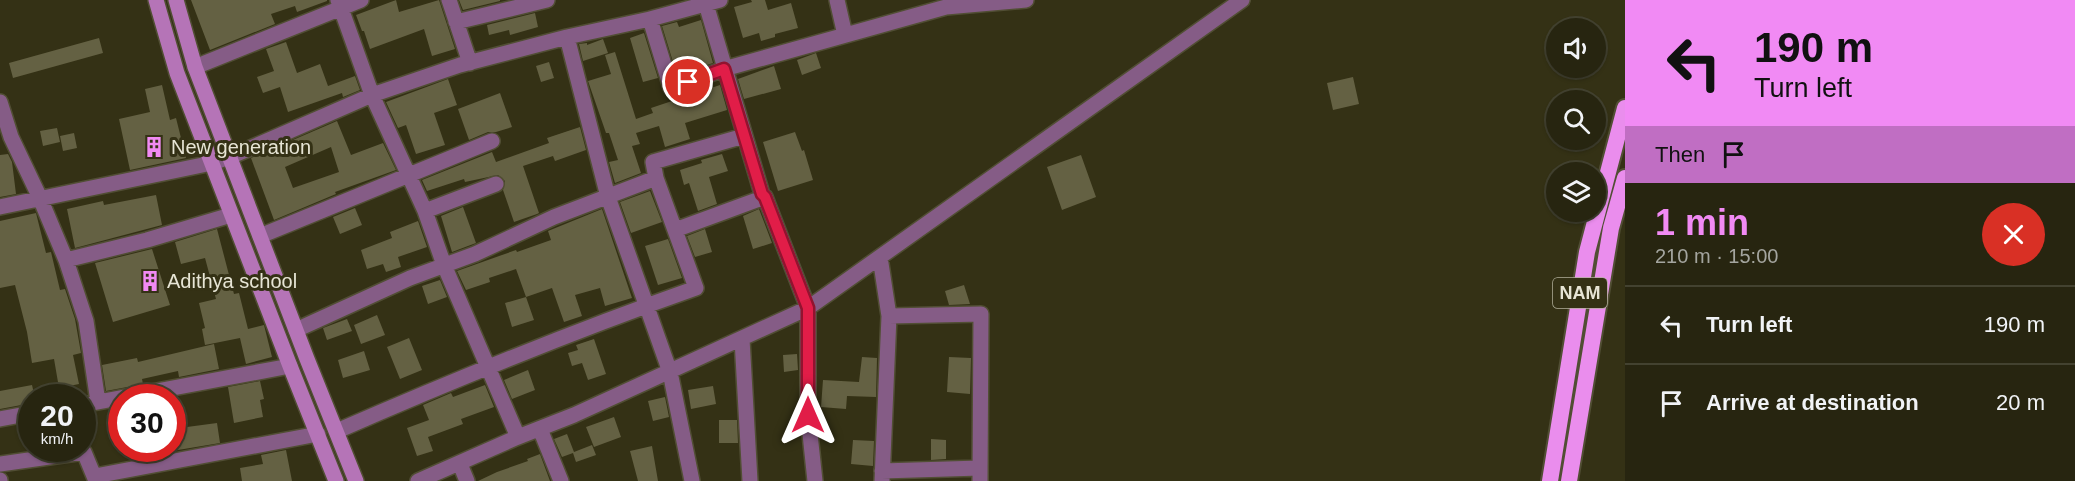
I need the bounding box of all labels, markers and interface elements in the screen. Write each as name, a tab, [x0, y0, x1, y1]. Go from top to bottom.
map controls	[1546, 18, 1606, 222]
button: sound	[1546, 18, 1606, 78]
icon: left	[1655, 24, 1733, 102]
text: 190 m	[1754, 24, 1873, 71]
pin	[662, 56, 713, 107]
icon: arrive	[671, 65, 704, 98]
text: Turn left	[1754, 73, 1852, 103]
button: search	[1546, 90, 1606, 150]
building icon: New generation	[142, 135, 166, 159]
place label: New generation	[171, 136, 311, 158]
icon: arrive	[1717, 138, 1750, 171]
text: Then	[1655, 142, 1705, 167]
button: layers	[1546, 162, 1606, 222]
text: 1 min	[1655, 202, 1749, 243]
button: close	[1982, 203, 2045, 266]
text: 210 m · 15:00	[1655, 245, 1778, 267]
building icon: Adithya school	[138, 269, 162, 293]
place label: Adithya school	[167, 270, 297, 292]
road number: NAM	[1553, 278, 1607, 308]
icon: left	[1655, 309, 1688, 342]
text: Turn left	[1706, 312, 1792, 337]
text: 190 m	[1984, 312, 2045, 337]
position arrow	[776, 383, 840, 447]
speed limit sign: 30	[108, 384, 186, 462]
icon: arrive	[1655, 387, 1688, 420]
text: Arrive at destination	[1706, 390, 1919, 415]
text: 20 m	[1996, 390, 2045, 415]
text: 20	[40, 399, 74, 432]
text: km/h	[41, 430, 73, 447]

